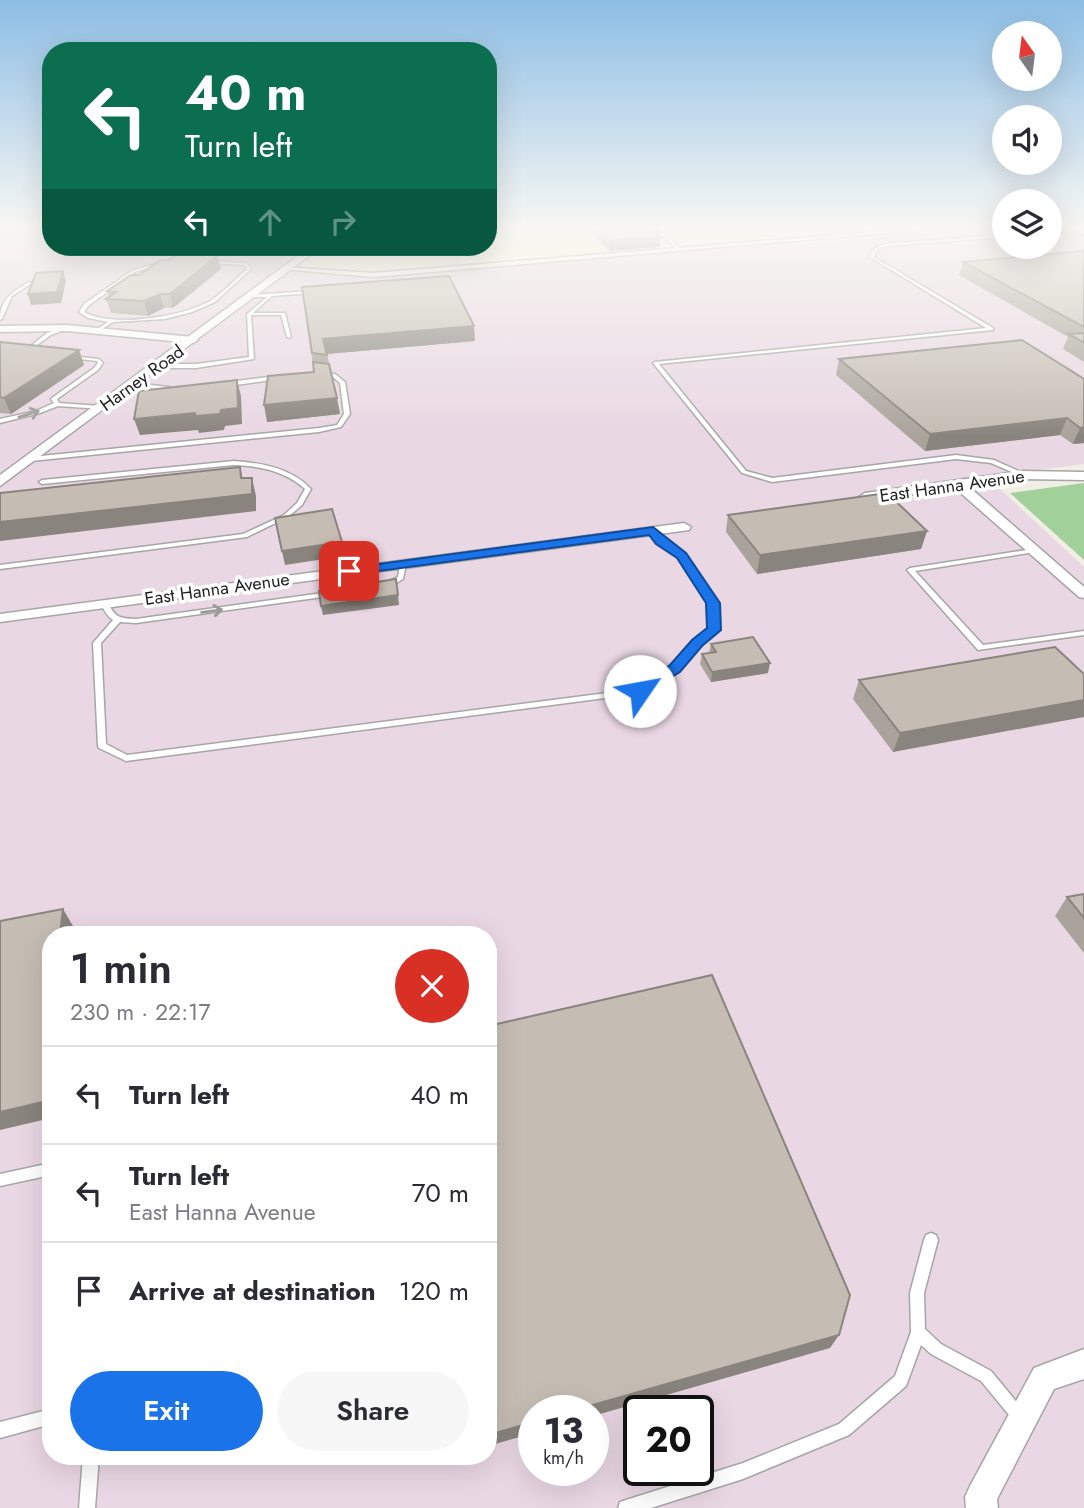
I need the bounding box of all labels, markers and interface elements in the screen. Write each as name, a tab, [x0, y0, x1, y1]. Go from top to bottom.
north arrow	[992, 21, 1062, 91]
map controls	[992, 21, 1062, 259]
text: 40 m	[185, 58, 307, 128]
icon: left	[70, 70, 161, 161]
button: sound	[992, 105, 1062, 175]
text: Turn left	[185, 123, 292, 169]
button: layers	[992, 189, 1062, 259]
icon: left	[178, 203, 216, 241]
icon: ahead	[251, 203, 289, 241]
icon: right	[324, 203, 362, 241]
street label: Harney Road	[95, 339, 189, 417]
one-way arrow	[18, 407, 40, 420]
street label: East Hanna Avenue	[878, 463, 1026, 509]
pin	[319, 541, 379, 601]
icon: arrive	[330, 552, 368, 590]
street label: East Hanna Avenue	[143, 566, 291, 612]
one-way arrow	[201, 604, 223, 617]
position arrow	[603, 654, 677, 728]
text: 1 min	[70, 938, 172, 999]
button: close	[395, 949, 469, 1023]
text: 230 m · 22:17	[70, 995, 210, 1029]
icon: left	[70, 1076, 108, 1114]
text: Turn left	[129, 1076, 229, 1114]
text: 40 m	[410, 1076, 469, 1114]
text: Turn left	[129, 1157, 229, 1195]
icon: left	[70, 1174, 108, 1212]
text: 70 m	[412, 1174, 469, 1212]
text: East Hanna Avenue	[129, 1195, 316, 1229]
icon: arrive	[70, 1272, 108, 1310]
text: Arrive at destination	[129, 1272, 376, 1310]
text: 120 m	[399, 1272, 469, 1310]
button: Exit	[70, 1371, 263, 1451]
button: Share	[277, 1371, 469, 1451]
speed limit sign: 20	[623, 1395, 714, 1486]
text: 13	[544, 1406, 583, 1456]
text: km/h	[543, 1445, 584, 1471]

